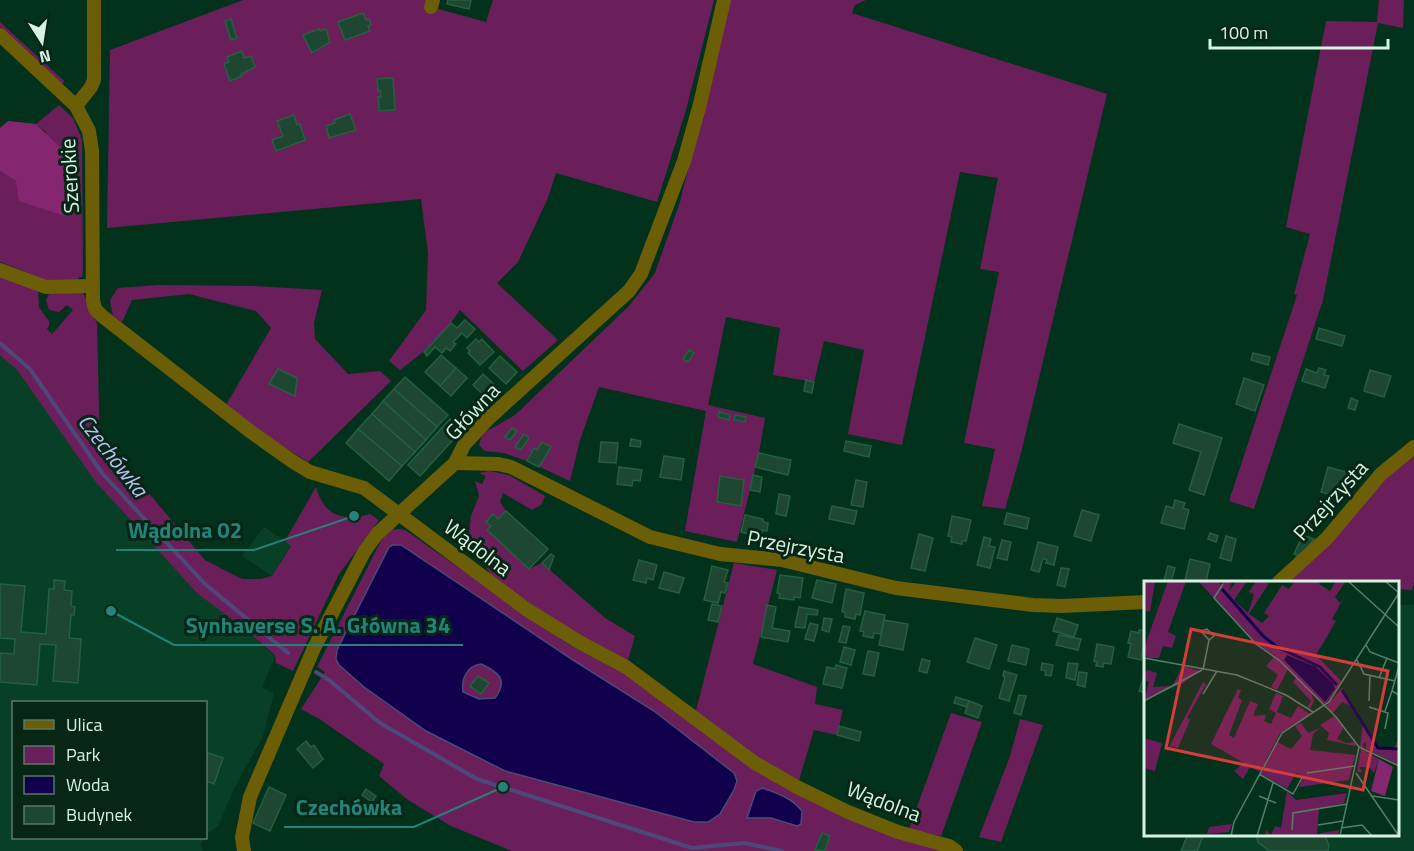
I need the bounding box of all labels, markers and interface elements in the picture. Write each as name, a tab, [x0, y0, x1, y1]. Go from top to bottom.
north arrow	[12, 12, 72, 72]
scale bar	[1210, 12, 1388, 50]
text: 100 m	[1219, 19, 1268, 46]
text: N	[37, 44, 53, 70]
street label: Szerokie	[51, 138, 87, 214]
street label: Główna	[437, 375, 507, 447]
water label: Czechówka	[70, 406, 158, 505]
street label: Przejrzysta	[1285, 452, 1375, 547]
callout: Wądolna 02	[116, 510, 254, 550]
street label: Wądolna	[437, 511, 519, 583]
text: Wądolna 02	[128, 513, 242, 547]
street label: Przejrzysta	[744, 521, 848, 571]
inset map	[1144, 581, 1399, 836]
callout: Synhaverse S. A. Główna 34	[174, 605, 463, 645]
text: Synhaverse S. A. Główna 34	[186, 608, 450, 642]
legend	[12, 701, 207, 839]
text: Ulica	[66, 711, 103, 738]
text: Park	[66, 741, 101, 768]
text: Woda	[66, 771, 110, 798]
street label: Wądolna	[842, 772, 926, 830]
callout: Czechówka	[284, 787, 414, 827]
text: Czechówka	[296, 790, 402, 824]
text: Budynek	[66, 801, 133, 828]

